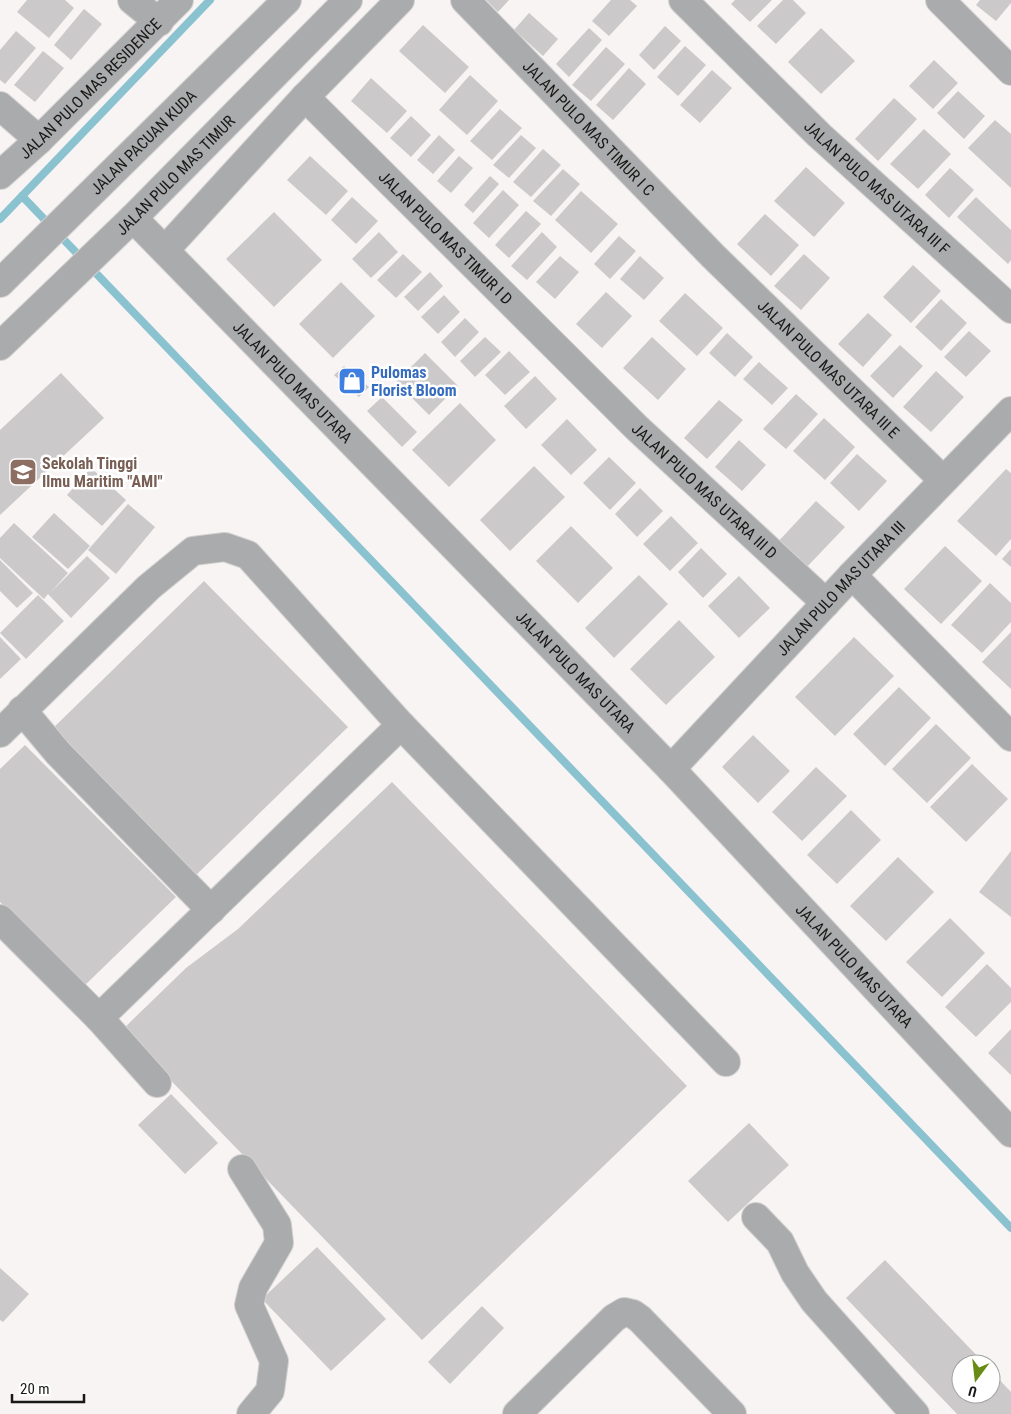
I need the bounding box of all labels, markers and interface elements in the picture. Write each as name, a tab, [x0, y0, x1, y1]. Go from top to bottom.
street label: JALAN PULO MAS RESIDENCE	[16, 14, 165, 163]
street label: JALAN PULO MAS TIMUR I C	[519, 57, 658, 200]
street label: JALAN PACUAN KUDA	[87, 86, 200, 198]
street label: JALAN PULO MAS TIMUR	[112, 111, 239, 239]
street label: JALAN PULO MAS UTARA III F	[800, 117, 954, 259]
street label: JALAN PULO MAS TIMUR I D	[375, 167, 516, 309]
street label: JALAN PULO MAS UTARA III E	[754, 296, 903, 442]
street label: JALAN PULO MAS UTARA	[229, 317, 356, 447]
place label: Pulomas Florist Bloom	[371, 363, 457, 400]
shop icon: Pulomas Florist Bloom	[337, 366, 367, 396]
street label: JALAN PULO MAS UTARA III D	[628, 419, 781, 563]
place label: Sekolah Tinggi Ilmu Maritim "AMI"	[42, 454, 163, 491]
school or university icon: Sekolah Tinggi Ilmu Maritim "AMI"	[8, 457, 38, 487]
street label: JALAN PULO MAS UTARA III	[773, 517, 909, 660]
street label: JALAN PULO MAS UTARA	[512, 607, 639, 737]
street label: JALAN PULO MAS UTARA	[792, 900, 917, 1032]
north arrow	[951, 1354, 1001, 1404]
scale bar	[12, 1372, 85, 1404]
text: 20 m	[20, 1380, 50, 1398]
text: U	[967, 1383, 979, 1400]

